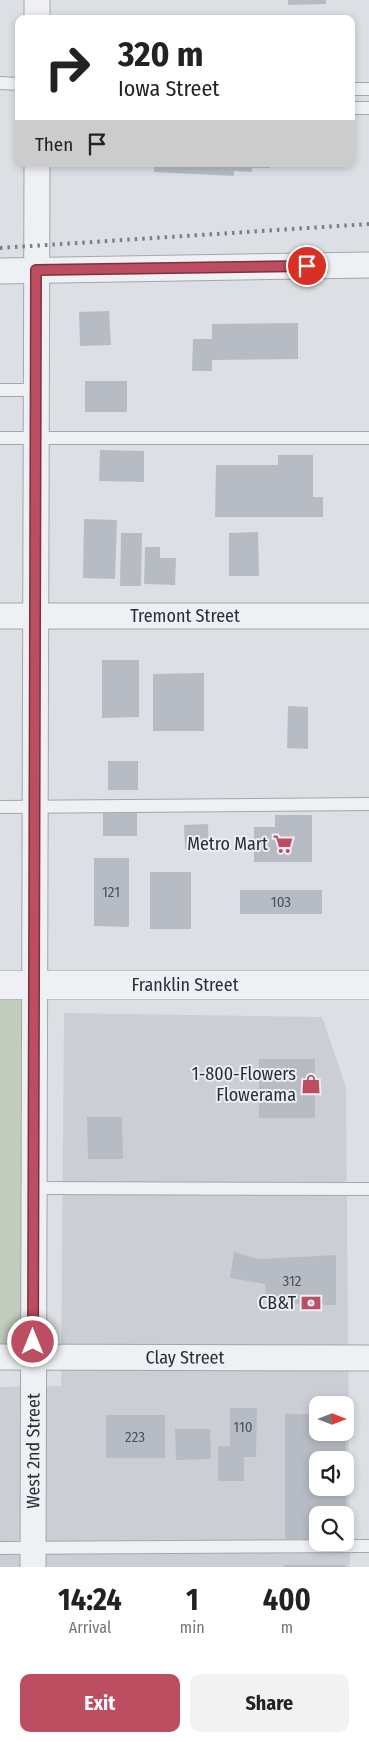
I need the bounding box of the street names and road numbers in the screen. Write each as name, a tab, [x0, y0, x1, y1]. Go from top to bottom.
street label: Tremont Street	[130, 605, 240, 627]
street label: Franklin Street	[131, 974, 239, 996]
street label: Clay Street	[146, 1346, 225, 1369]
street label: West 2nd Street	[22, 1393, 44, 1509]

